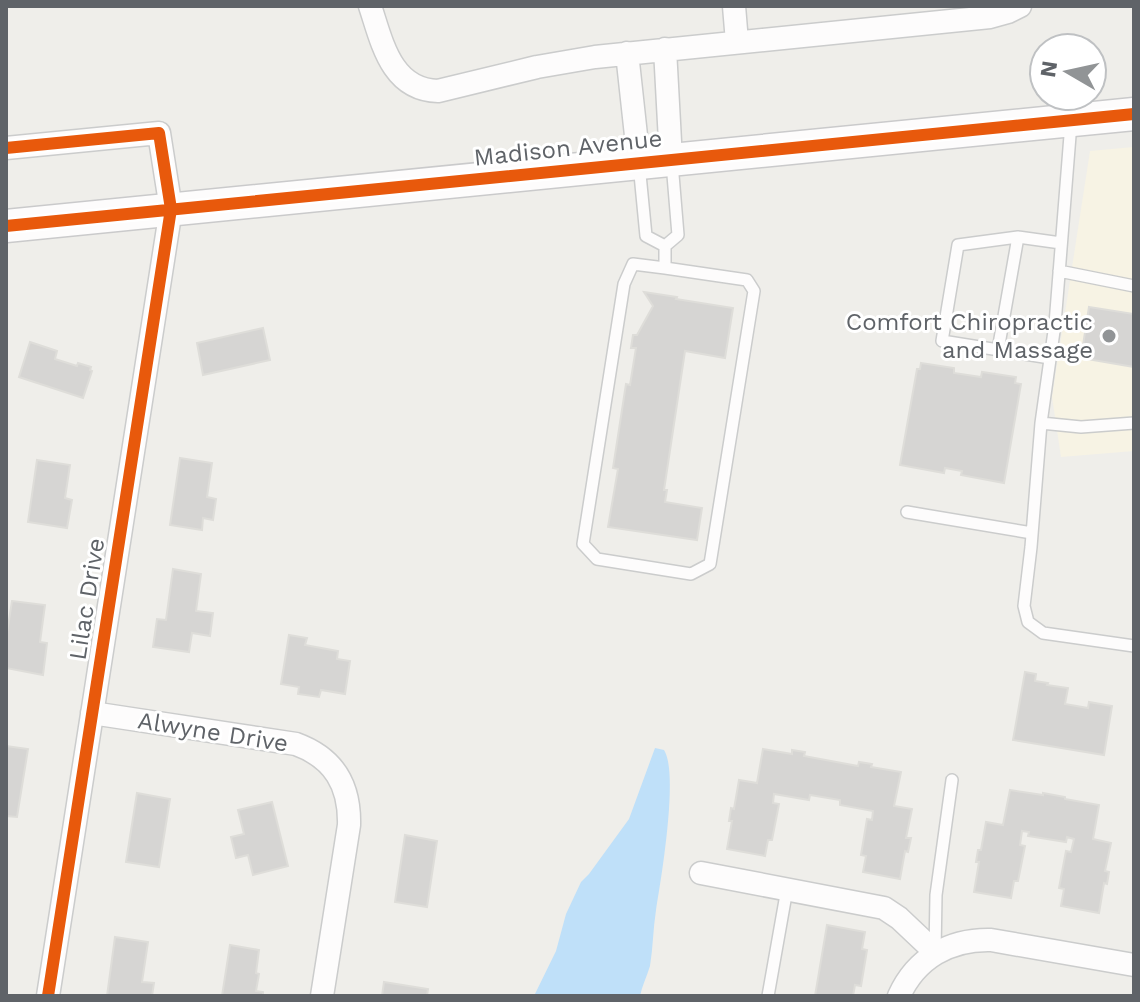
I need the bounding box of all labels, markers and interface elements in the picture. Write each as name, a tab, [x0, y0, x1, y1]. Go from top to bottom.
north arrow	[1028, 32, 1108, 112]
text: N	[1035, 59, 1062, 79]
street label: Madison Avenue	[472, 124, 664, 172]
place label: Comfort Chiropractic and Massage	[846, 308, 1093, 364]
marker: Comfort Chiropractic and Massage	[1100, 327, 1118, 345]
street label: Lilac Drive	[64, 536, 110, 662]
street label: Alwyne Drive	[136, 706, 290, 758]

